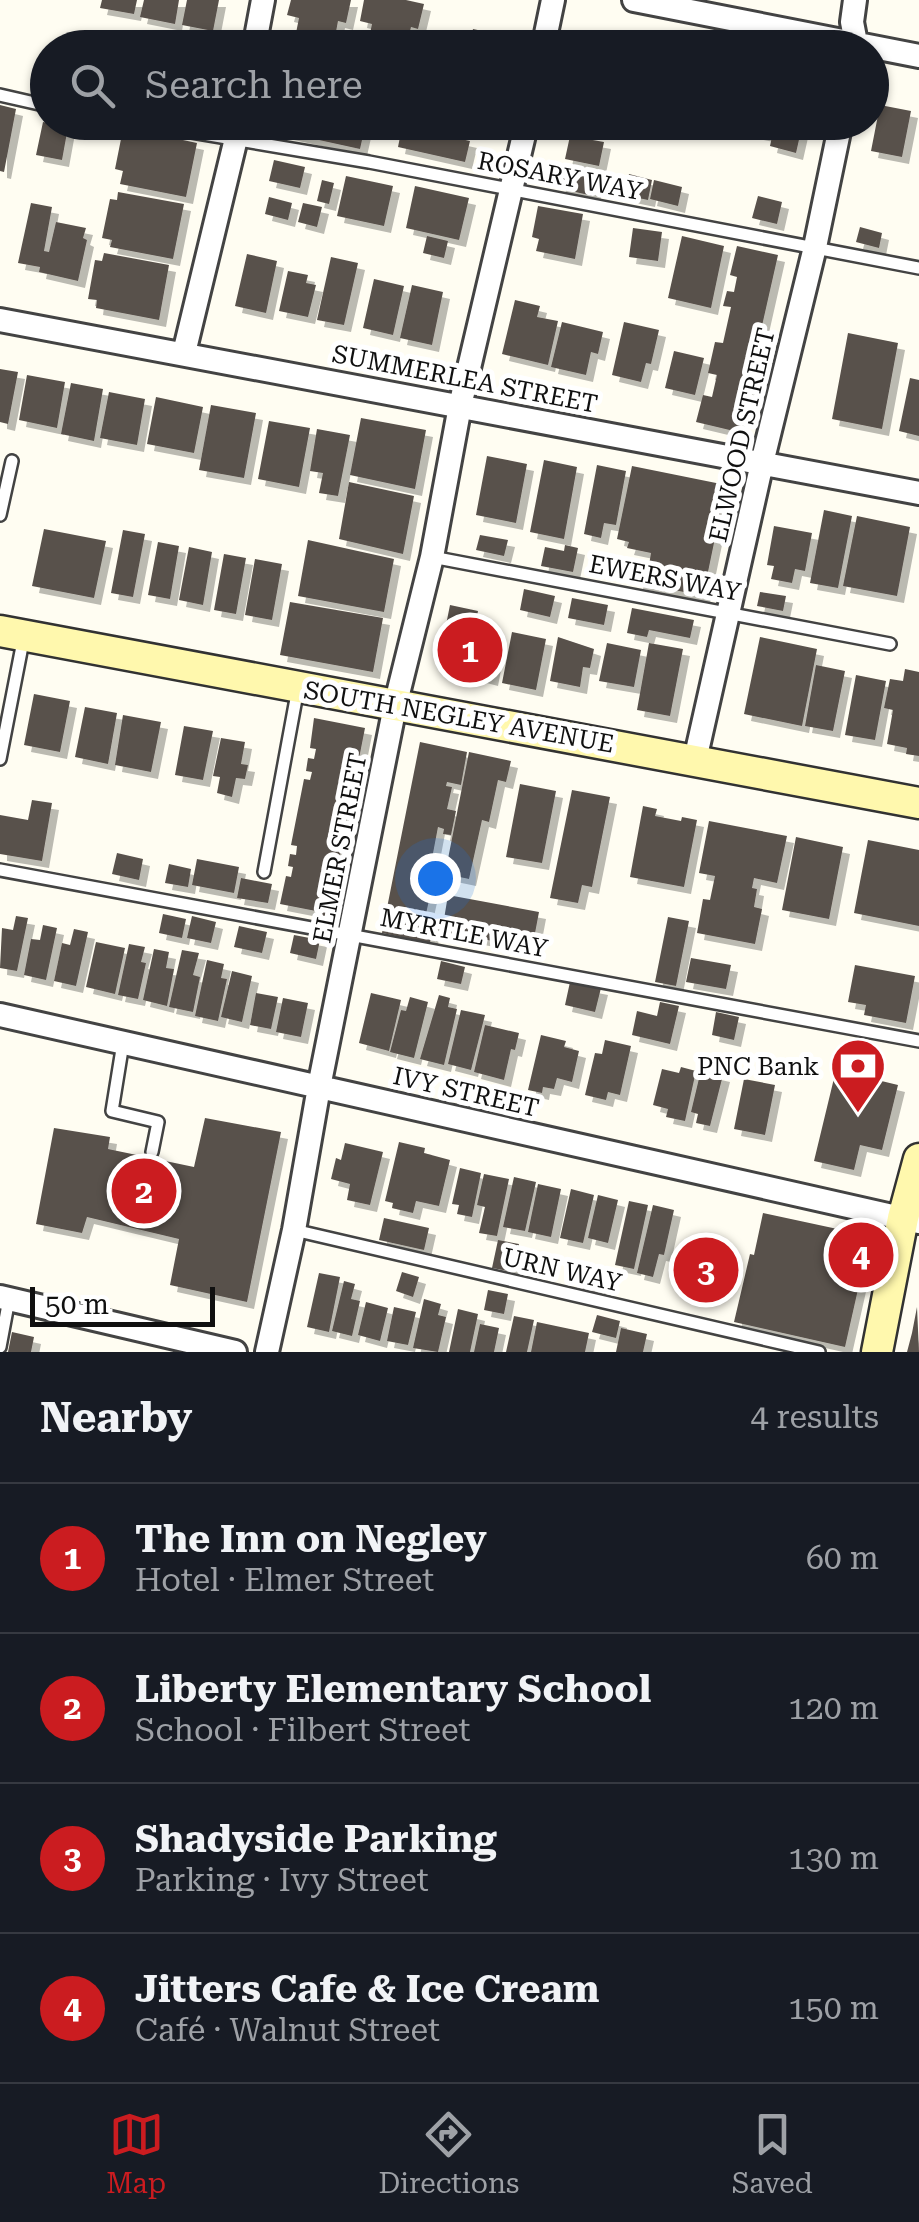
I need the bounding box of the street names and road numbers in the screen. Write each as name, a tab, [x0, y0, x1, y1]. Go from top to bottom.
street label: ROSARY WAY	[475, 146, 645, 206]
street label: ELWOOD STREET	[703, 325, 781, 545]
street label: SUMMERLEA STREET	[330, 339, 600, 419]
street label: EWERS WAY	[587, 549, 743, 607]
street label: SOUTH NEGLEY AVENUE	[302, 675, 616, 759]
street label: ELMER STREET	[307, 751, 373, 945]
street label: MYRTLE WAY	[378, 903, 550, 963]
street label: IVY STREET	[390, 1061, 542, 1123]
street label: URN WAY	[500, 1242, 624, 1298]

